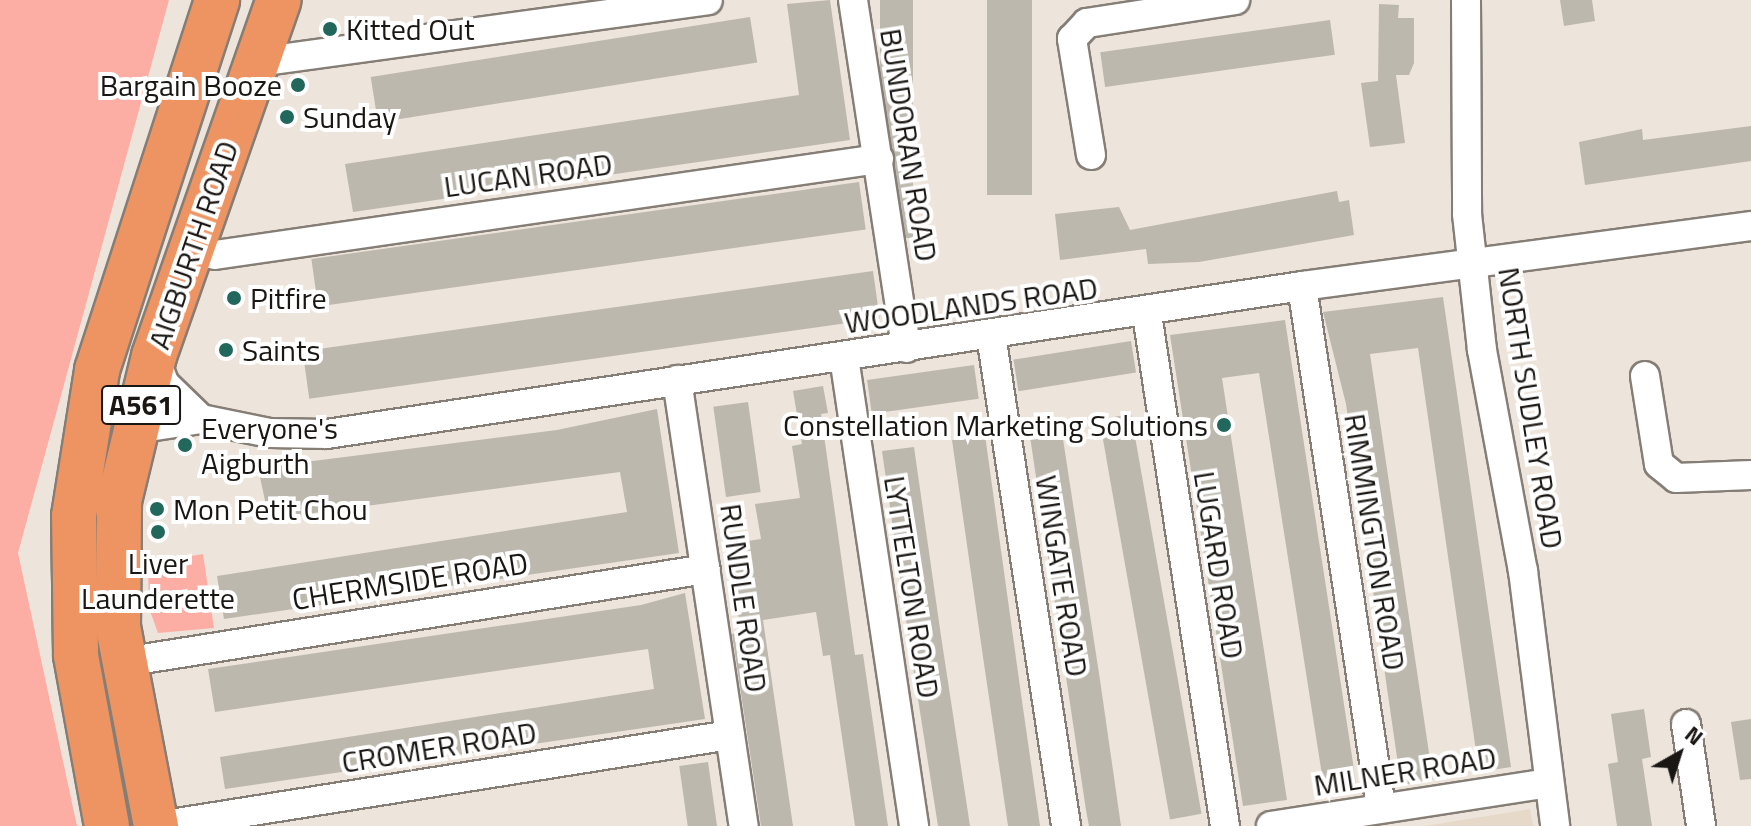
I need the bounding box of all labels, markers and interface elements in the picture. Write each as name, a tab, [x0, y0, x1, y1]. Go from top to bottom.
place label: Kitted Out	[346, 11, 475, 47]
marker: Kitted Out	[321, 20, 339, 38]
street label: BUNDORAN ROAD	[873, 26, 945, 264]
place label: Bargain Booze	[100, 67, 282, 103]
marker: Bargain Booze	[289, 76, 307, 94]
place label: Sunday	[303, 99, 397, 135]
marker: Sunday	[278, 108, 296, 126]
street label: AIGBURTH ROAD	[141, 136, 245, 354]
street label: LUCAN ROAD	[442, 145, 614, 205]
street label: NORTH SUDLEY ROAD	[1491, 265, 1571, 551]
street label: WOODLANDS ROAD	[842, 269, 1100, 341]
place label: Pitfire	[250, 280, 327, 316]
marker: Pitfire	[225, 289, 243, 307]
place label: Saints	[242, 332, 320, 368]
marker: Saints	[217, 341, 235, 359]
road number: A561	[101, 381, 181, 429]
place label: Constellation Marketing Solutions	[783, 407, 1208, 443]
place label: Everyone's Aigburth	[201, 410, 338, 480]
street label: RIMMINGTON ROAD	[1337, 411, 1413, 673]
marker: Constellation Marketing Solutions	[1215, 416, 1233, 434]
marker: Everyone's Aigburth	[176, 436, 194, 454]
street label: LUGARD ROAD	[1186, 469, 1252, 661]
street label: LYTTELTON ROAD	[877, 473, 947, 701]
street label: WINGATE ROAD	[1028, 473, 1096, 679]
place label: Mon Petit Chou	[173, 491, 368, 527]
marker: Mon Petit Chou	[148, 500, 166, 518]
street label: RUNDLE ROAD	[713, 501, 775, 695]
marker: Liver Launderette	[149, 523, 167, 541]
place label: Liver Launderette	[81, 545, 235, 616]
street label: CHERMSIDE ROAD	[290, 545, 530, 617]
street label: CROMER ROAD	[339, 714, 539, 780]
north arrow	[1639, 714, 1719, 794]
text: N	[1677, 717, 1711, 753]
street label: MILNER ROAD	[1311, 739, 1499, 803]

